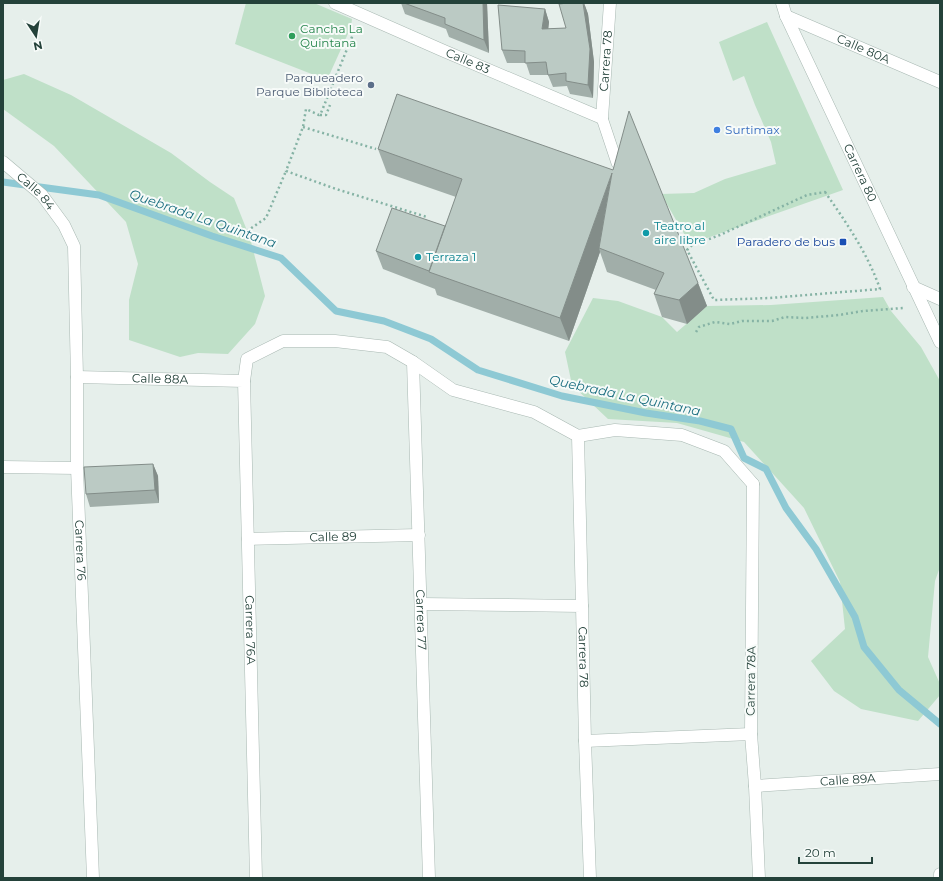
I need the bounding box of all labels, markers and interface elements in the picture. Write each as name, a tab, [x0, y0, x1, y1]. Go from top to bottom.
north arrow	[16, 16, 56, 56]
place label: Cancha La Quintana	[300, 21, 363, 50]
street label: Carrera 78	[596, 29, 615, 92]
marker: Cancha La Quintana	[287, 31, 297, 41]
street label: Calle 80A	[834, 31, 893, 67]
text: N	[32, 38, 44, 54]
street label: Calle 83	[444, 45, 493, 77]
place label: Parqueadero Parque Biblioteca	[256, 70, 363, 99]
marker: Parqueadero Parque Biblioteca	[366, 80, 376, 90]
place label: Surtimax	[725, 122, 780, 137]
marker: Surtimax	[712, 125, 722, 135]
street label: Carrera 80	[840, 141, 881, 204]
street label: Calle 84	[14, 169, 58, 213]
water label: Quebrada La Quintana	[127, 185, 279, 251]
place label: Teatro al aire libre	[654, 218, 706, 247]
marker: Teatro al aire libre	[641, 228, 651, 238]
place label: Paradero de bus	[737, 234, 835, 249]
marker: Paradero de bus	[838, 237, 848, 247]
place label: Terraza 1	[426, 249, 476, 264]
marker: Terraza 1	[413, 252, 423, 262]
street label: Calle 88A	[132, 370, 189, 387]
water label: Quebrada La Quintana	[548, 371, 702, 419]
street label: Carrera 76	[72, 520, 89, 581]
street label: Calle 89	[309, 528, 357, 545]
street label: Carrera 77	[413, 589, 430, 651]
street label: Carrera 76A	[242, 595, 259, 665]
street label: Carrera 78	[575, 626, 592, 688]
street label: Carrera 78A	[742, 646, 759, 716]
street label: Calle 89A	[819, 770, 877, 789]
scale bar	[799, 839, 872, 865]
text: 20 m	[805, 845, 836, 860]

